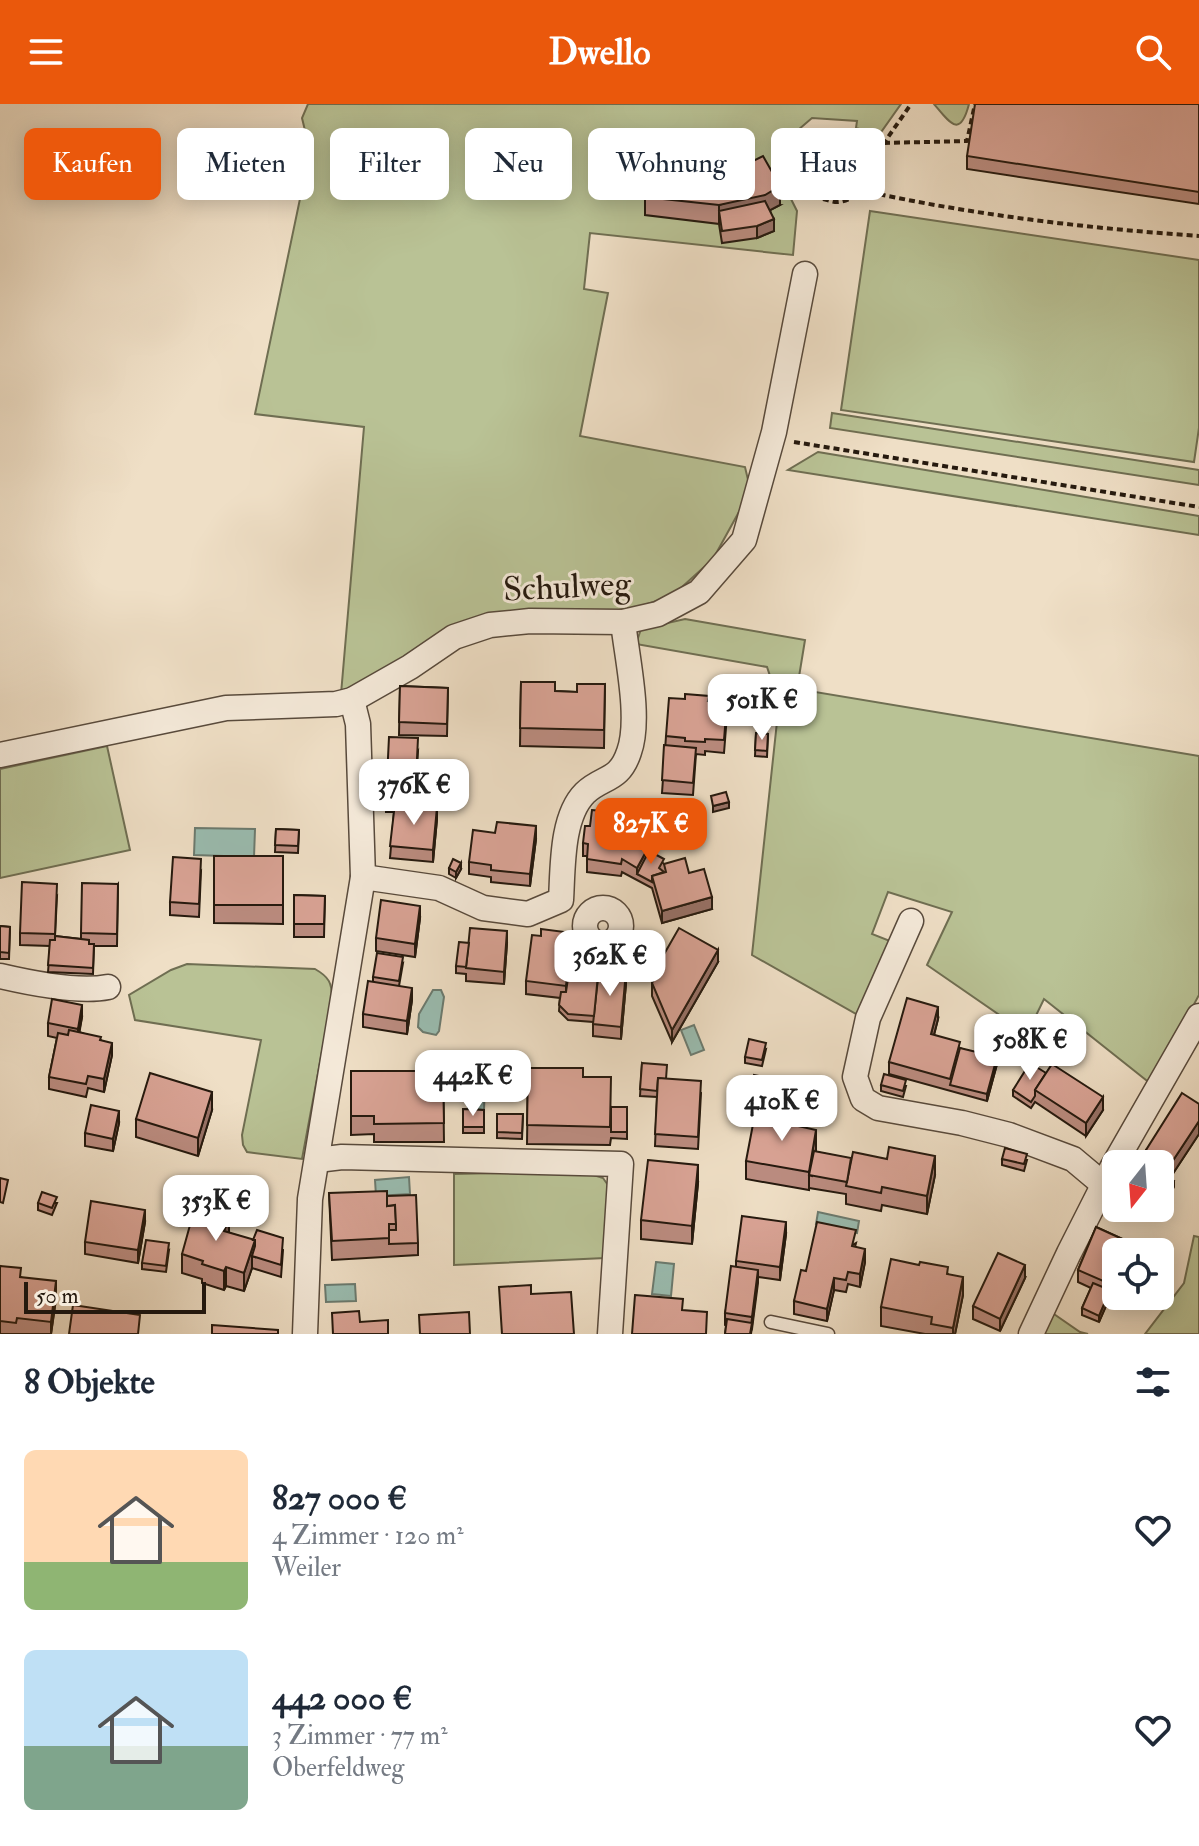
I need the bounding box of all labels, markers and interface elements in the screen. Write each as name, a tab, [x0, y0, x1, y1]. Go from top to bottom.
icon: menu	[24, 30, 68, 74]
text: Dwello	[549, 30, 650, 75]
icon: search	[1131, 30, 1175, 74]
chip: Kaufen	[24, 128, 161, 200]
chip: Mieten	[177, 128, 314, 200]
chip: Filter	[330, 128, 449, 200]
chip: Neu	[465, 128, 572, 200]
chip: Wohnung	[588, 128, 755, 200]
chip: Haus	[771, 128, 885, 200]
street label: Schulweg	[502, 562, 633, 612]
pin: 501K €	[697, 674, 827, 742]
text: 501K €	[726, 684, 798, 716]
pin: 376K €	[349, 759, 479, 827]
text: 376K €	[377, 769, 451, 801]
pin: 827K €	[586, 798, 716, 866]
text: 827K €	[613, 808, 689, 840]
pin: 362K €	[545, 930, 675, 998]
text: 362K €	[572, 940, 648, 972]
pin: 508K €	[965, 1014, 1095, 1082]
text: 508K €	[992, 1024, 1068, 1056]
pin: 442K €	[408, 1050, 538, 1118]
text: 442K €	[433, 1060, 513, 1092]
pin: 410K €	[717, 1075, 847, 1143]
text: 410K €	[744, 1085, 820, 1117]
north arrow	[1102, 1150, 1174, 1222]
map controls	[1102, 1150, 1174, 1310]
pin: 353K €	[151, 1175, 281, 1243]
text: 353K €	[181, 1185, 251, 1217]
button: locate	[1102, 1238, 1174, 1310]
scale bar	[24, 1278, 206, 1314]
text: 50 m	[36, 1282, 78, 1310]
icon: filters	[1131, 1360, 1175, 1404]
text: 8 Objekte	[24, 1361, 155, 1404]
text: 827 000 €	[272, 1477, 407, 1520]
icon: home	[88, 1482, 184, 1578]
icon: heart	[1131, 1508, 1175, 1552]
text: 4 Zimmer · 120 m²	[272, 1520, 464, 1552]
text: Weiler	[272, 1552, 341, 1584]
text: 442 000 €	[272, 1677, 412, 1720]
icon: home	[88, 1682, 184, 1778]
icon: heart	[1131, 1708, 1175, 1752]
text: 3 Zimmer · 77 m²	[272, 1720, 448, 1752]
text: Oberfeldweg	[272, 1752, 404, 1784]

